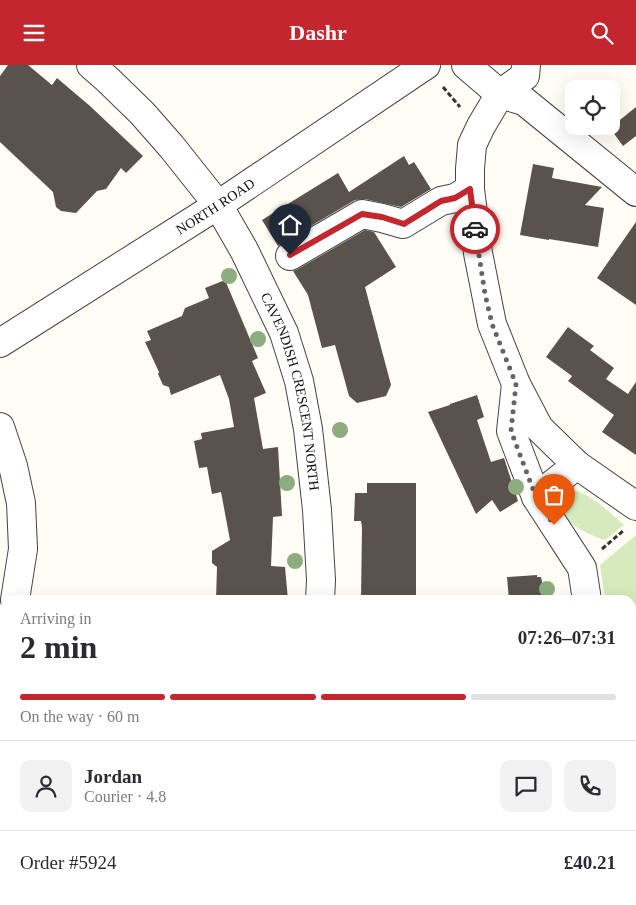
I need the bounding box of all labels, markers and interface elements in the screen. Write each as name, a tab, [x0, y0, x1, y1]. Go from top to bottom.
icon: menu	[20, 19, 48, 47]
icon: search	[588, 19, 616, 47]
text: Dashr	[289, 20, 347, 45]
map controls	[565, 80, 620, 135]
button: locate	[565, 80, 620, 135]
street label: NORTH ROAD	[173, 176, 258, 238]
pin	[269, 204, 311, 255]
courier	[450, 204, 500, 254]
icon: home	[276, 211, 304, 239]
icon: car	[461, 215, 489, 243]
street label: CAVENDISH CRESCENT NORTH	[258, 290, 322, 491]
pin	[533, 474, 575, 525]
icon: bag	[540, 481, 568, 509]
text: Arriving in	[20, 610, 92, 627]
text: 07:26–07:31	[518, 627, 616, 648]
text: 2 min	[20, 629, 97, 665]
text: On the way · 60 m	[20, 708, 140, 725]
button: person	[20, 760, 72, 812]
button: chat	[500, 760, 552, 812]
button: phone	[564, 760, 616, 812]
text: Jordan	[84, 766, 142, 787]
text: Courier · 4.8	[84, 788, 166, 805]
text: Order #5924	[20, 852, 117, 873]
text: £40.21	[564, 852, 616, 873]

